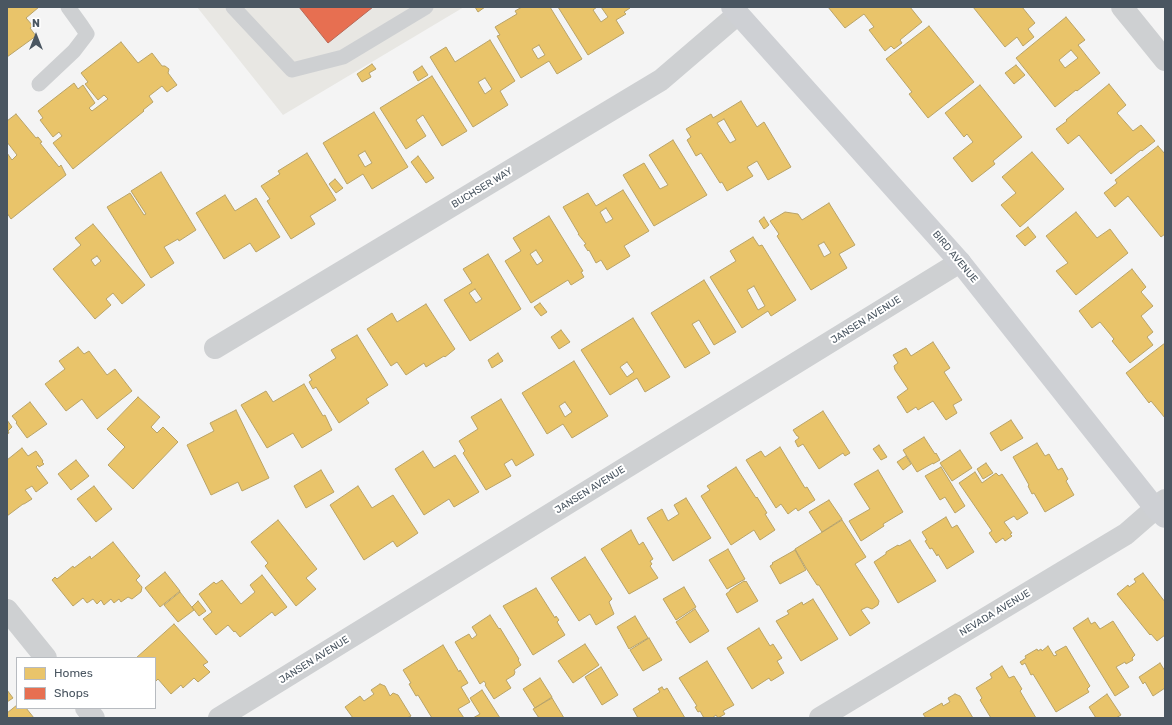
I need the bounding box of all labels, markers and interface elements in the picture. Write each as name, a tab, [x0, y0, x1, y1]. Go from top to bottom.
north arrow	[16, 16, 56, 56]
text: N	[32, 17, 40, 30]
street label: BUCHSER WAY	[449, 165, 515, 211]
street label: BIRD AVENUE	[930, 229, 980, 285]
street label: JANSEN AVENUE	[829, 294, 903, 346]
street label: JANSEN AVENUE	[553, 464, 627, 516]
street label: NEVADA AVENUE	[957, 587, 1033, 639]
street label: JANSEN AVENUE	[277, 634, 351, 686]
legend	[16, 657, 156, 709]
text: Homes	[54, 666, 93, 680]
text: Shops	[54, 686, 89, 700]

